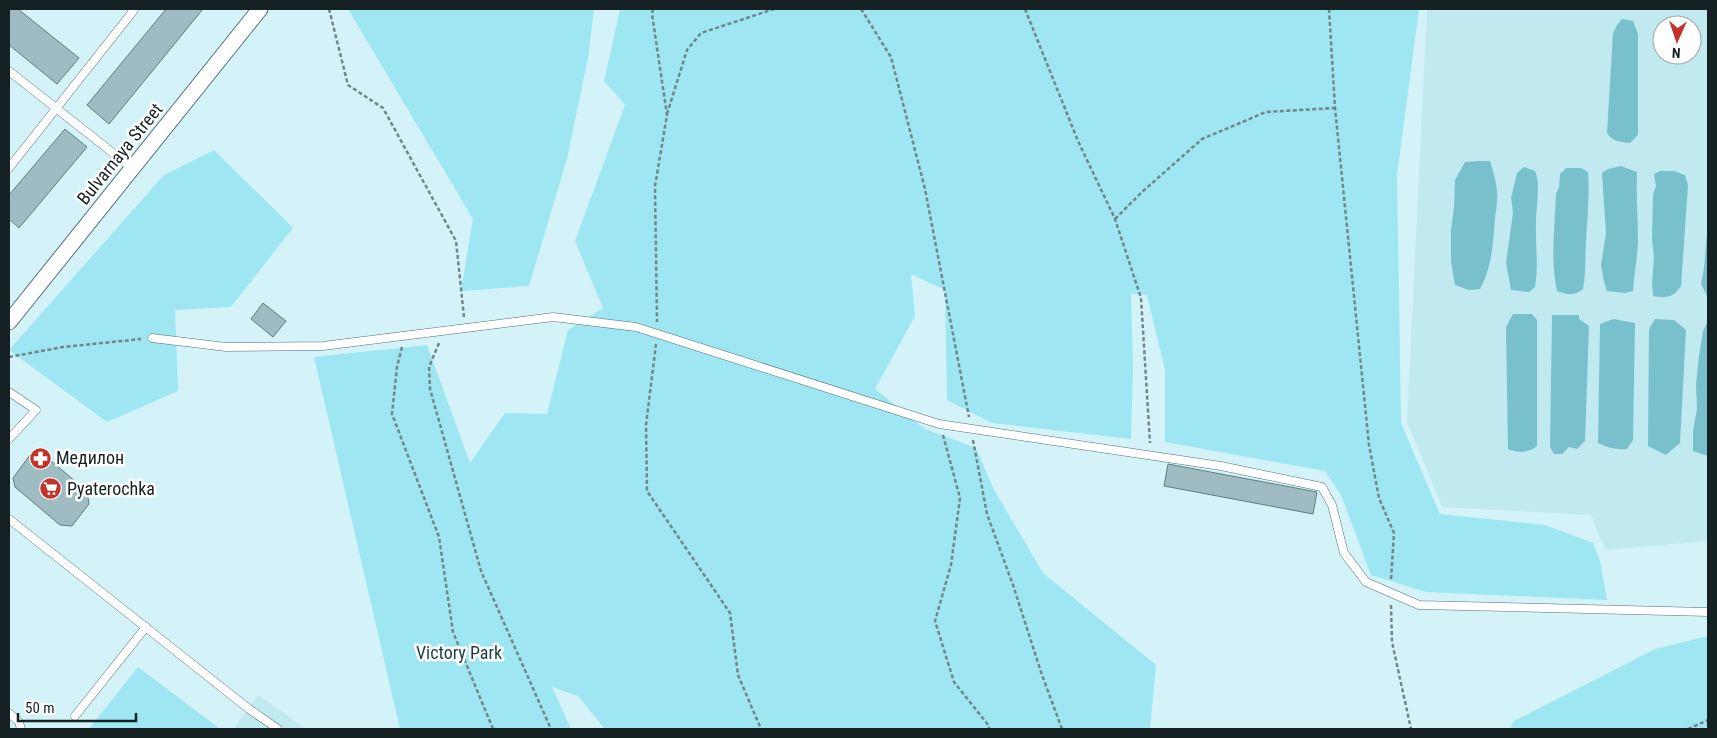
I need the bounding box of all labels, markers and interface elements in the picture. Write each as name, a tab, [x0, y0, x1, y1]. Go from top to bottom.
north arrow	[1652, 15, 1702, 65]
text: N	[1672, 45, 1681, 61]
street label: Bulvarnaya Street	[72, 99, 167, 208]
pharmacy icon: Медилон	[28, 446, 52, 470]
place label: Медилон	[56, 447, 124, 468]
supermarket icon: Pyaterochka	[39, 477, 63, 501]
place label: Pyaterochka	[67, 478, 155, 499]
park label: Victory Park	[416, 642, 502, 663]
scale bar	[18, 690, 135, 722]
text: 50 m	[25, 699, 55, 717]

